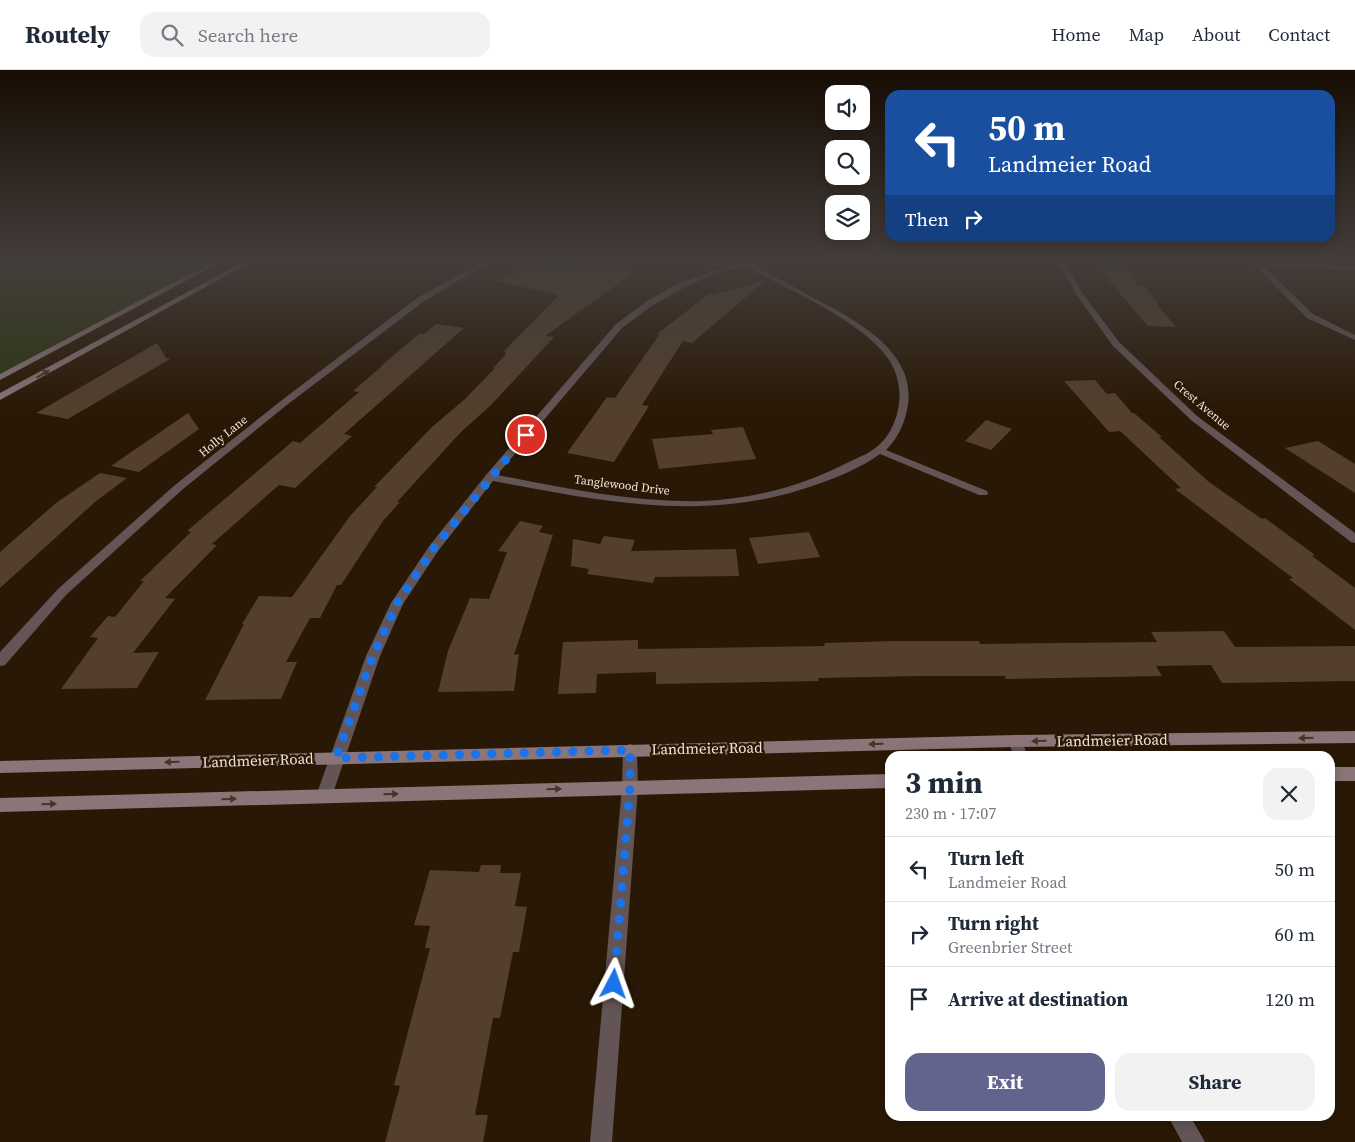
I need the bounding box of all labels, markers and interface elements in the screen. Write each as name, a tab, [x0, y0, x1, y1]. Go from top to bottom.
search box	[140, 12, 490, 57]
text: Routely	[25, 18, 110, 51]
icon: search	[158, 21, 186, 49]
text: Search here	[198, 22, 298, 48]
text: Home	[1052, 22, 1101, 47]
text: Map	[1129, 22, 1164, 47]
text: About	[1192, 22, 1240, 47]
text: Contact	[1268, 22, 1330, 47]
map controls	[825, 85, 870, 240]
button: sound	[825, 85, 870, 130]
text: 50 m	[988, 104, 1065, 152]
icon: left	[905, 110, 970, 175]
button: search	[825, 140, 870, 185]
text: Landmeier Road	[988, 149, 1151, 179]
button: layers	[825, 195, 870, 240]
icon: right	[959, 205, 987, 233]
text: Then	[905, 206, 949, 232]
one-way arrow	[36, 369, 49, 378]
street label: Crest Avenue	[1170, 376, 1234, 434]
street label: Holly Lane	[195, 411, 251, 461]
pin	[505, 414, 547, 456]
icon: arrive	[512, 421, 540, 449]
street label: Tanglewood Drive	[573, 471, 671, 499]
street label: Landmeier Road	[1056, 729, 1168, 751]
one-way arrow	[1298, 734, 1314, 742]
street label: Landmeier Road	[651, 737, 763, 759]
one-way arrow	[1031, 737, 1047, 745]
one-way arrow	[868, 741, 884, 749]
street label: Landmeier Road	[202, 748, 314, 772]
one-way arrow	[163, 758, 179, 766]
text: 3 min	[905, 762, 983, 803]
button: close	[1263, 768, 1315, 820]
one-way arrow	[546, 785, 562, 793]
one-way arrow	[383, 790, 399, 798]
one-way arrow	[221, 795, 237, 803]
one-way arrow	[41, 800, 57, 808]
text: 230 m · 17:07	[905, 802, 996, 824]
text: Turn left	[948, 845, 1024, 871]
icon: left	[905, 855, 933, 883]
text: 50 m	[1274, 856, 1315, 882]
text: Landmeier Road	[948, 871, 1067, 893]
text: Turn right	[948, 910, 1039, 936]
icon: right	[905, 920, 933, 948]
text: 60 m	[1274, 921, 1315, 947]
text: Greenbrier Street	[948, 936, 1072, 958]
position arrow	[587, 957, 639, 1009]
icon: arrive	[905, 985, 933, 1013]
text: Arrive at destination	[948, 986, 1128, 1012]
text: 120 m	[1265, 986, 1315, 1012]
button: Exit	[905, 1053, 1105, 1111]
button: Share	[1115, 1053, 1315, 1111]

